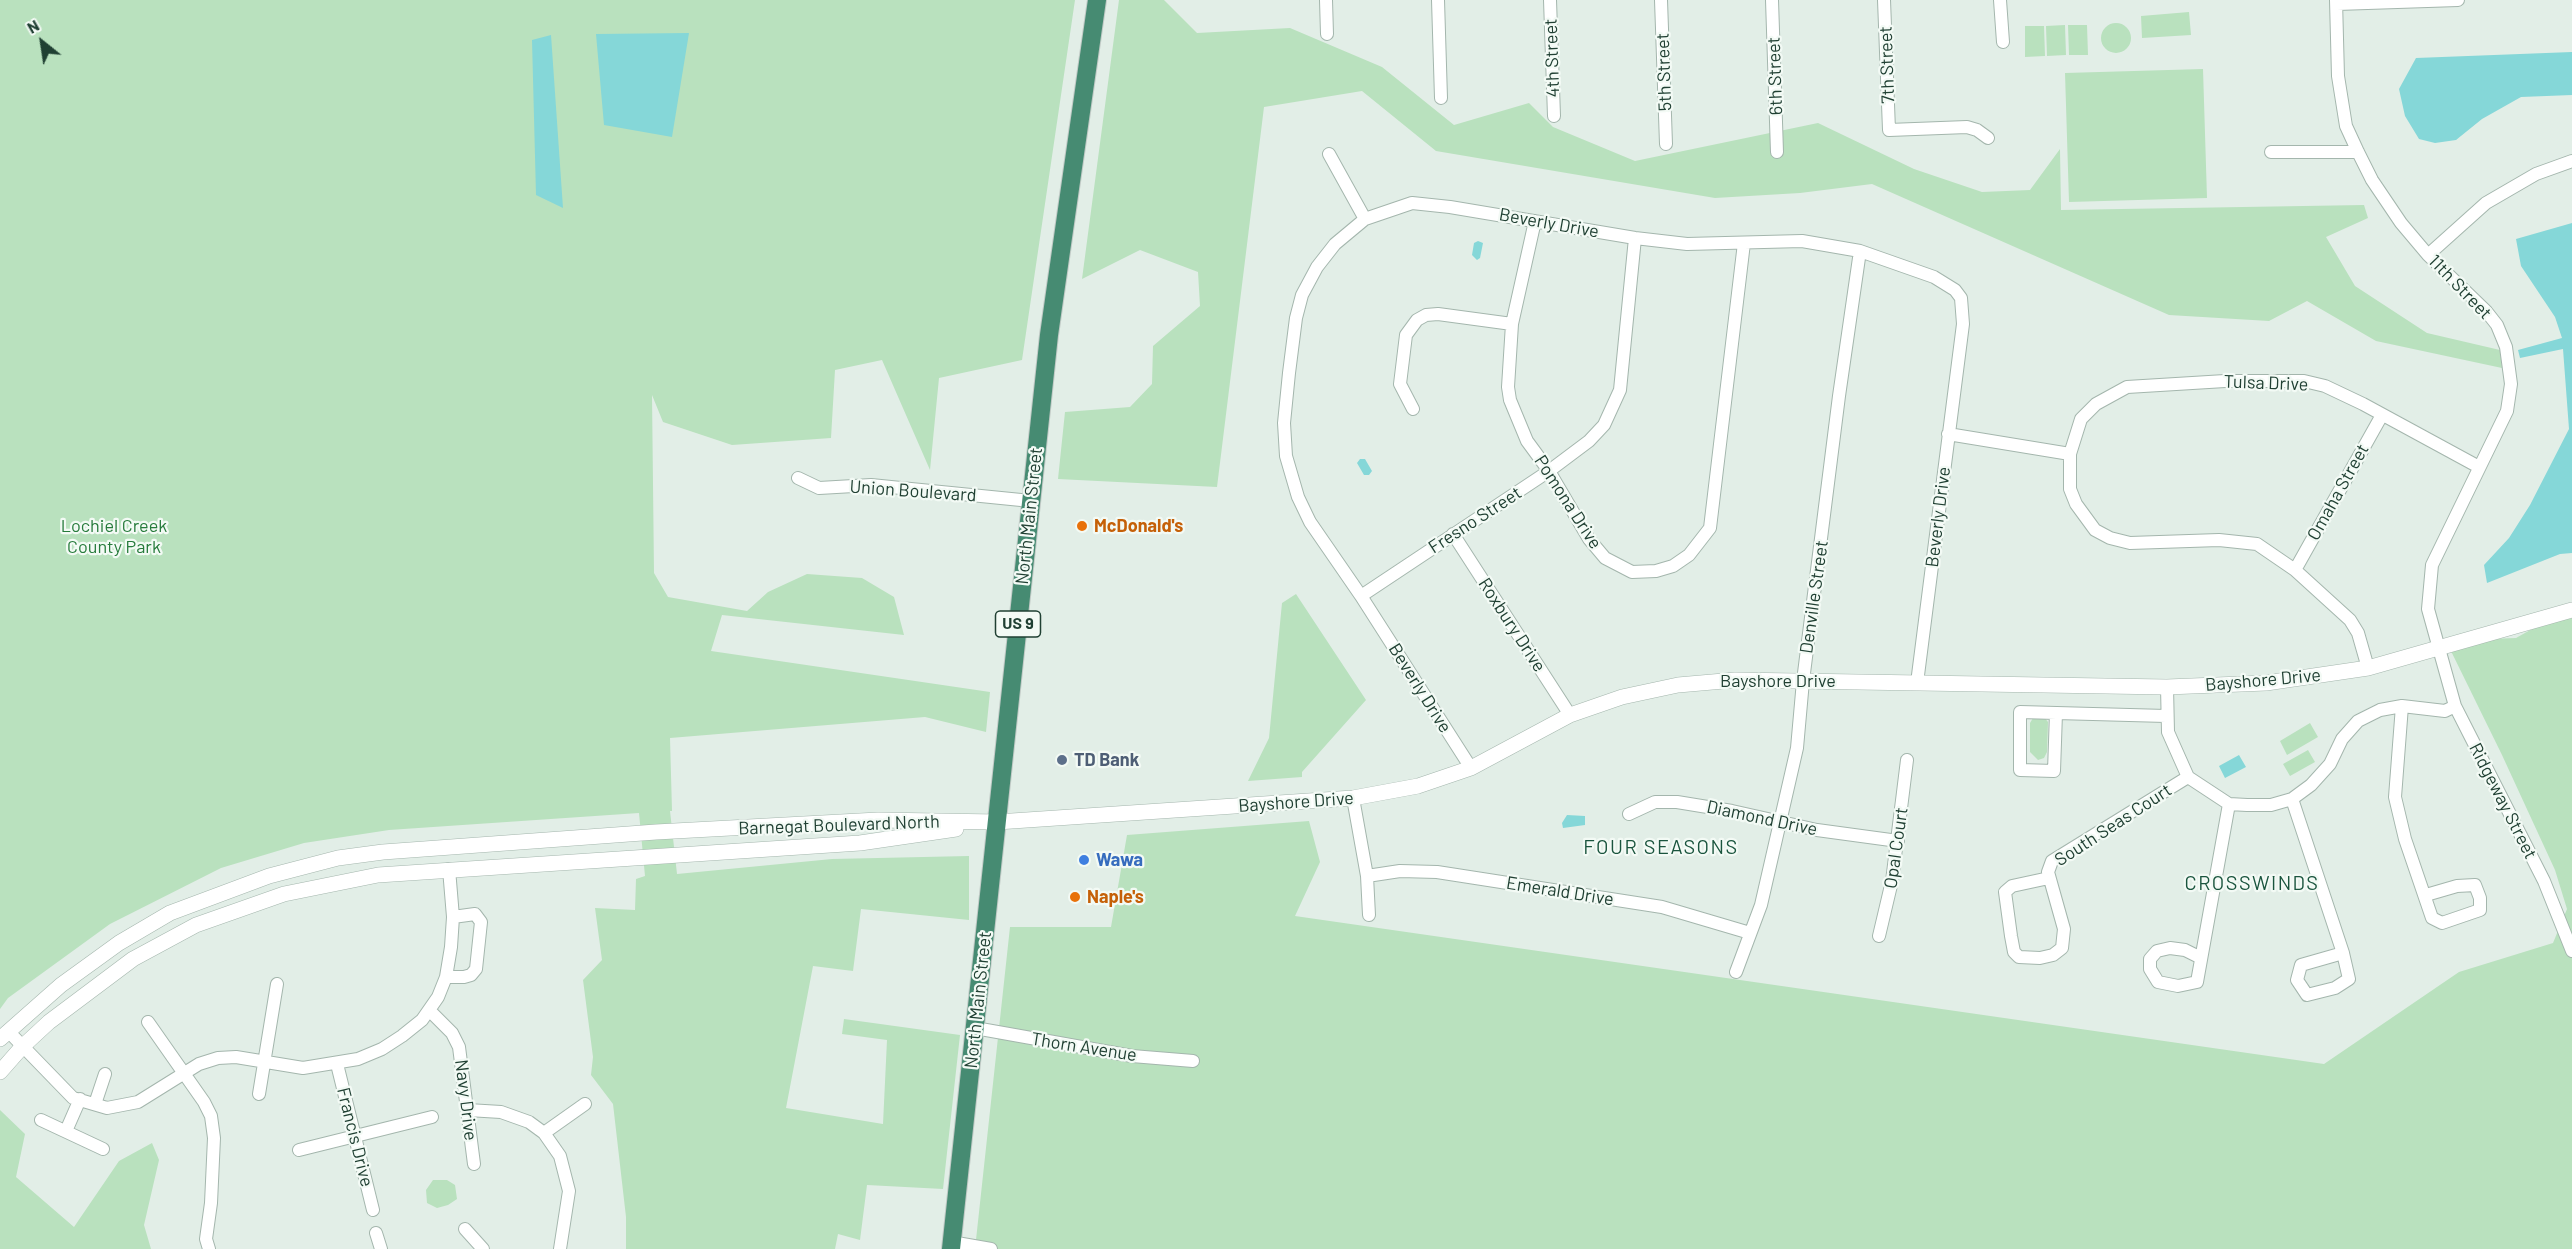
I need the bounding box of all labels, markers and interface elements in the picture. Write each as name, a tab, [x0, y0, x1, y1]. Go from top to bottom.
north arrow	[12, 12, 72, 72]
text: N	[23, 15, 42, 37]
street label: 4th Street	[1540, 18, 1564, 98]
street label: 7th Street	[1875, 26, 1899, 104]
street label: 5th Street	[1652, 33, 1676, 111]
street label: 6th Street	[1763, 37, 1787, 115]
street label: Beverly Drive	[1497, 204, 1601, 242]
street label: 11th Street	[2424, 250, 2496, 324]
street label: Tulsa Drive	[2223, 371, 2309, 395]
street label: Omaha Street	[2303, 440, 2373, 544]
street label: North Main Street	[1011, 446, 1047, 586]
street label: Pomona Drive	[1530, 451, 1606, 553]
street label: Beverly Drive	[1921, 465, 1955, 569]
street label: Union Boulevard	[849, 476, 977, 506]
street label: Fresno Street	[1424, 482, 1526, 558]
park label: Lochiel Creek County Park	[61, 515, 167, 558]
place label: McDonald's	[1094, 515, 1183, 537]
marker: McDonald's	[1075, 519, 1089, 533]
street label: Denville Street	[1795, 539, 1833, 655]
street label: Roxbury Drive	[1474, 574, 1550, 676]
road number: US 9	[996, 611, 1040, 637]
street label: Beverly Drive	[1384, 639, 1456, 737]
street label: Bayshore Drive	[2204, 664, 2322, 696]
street label: Bayshore Drive	[1720, 670, 1836, 692]
street label: Ridgeway Street	[2464, 739, 2542, 863]
place label: TD Bank	[1074, 749, 1139, 771]
marker: TD Bank	[1055, 753, 1069, 767]
street label: South Seas Court	[2051, 779, 2175, 871]
street label: Bayshore Drive	[1237, 787, 1355, 817]
street label: Diamond Drive	[1705, 796, 1819, 840]
street label: Opal Court	[1880, 806, 1912, 890]
street label: Barnegat Boulevard North	[738, 811, 940, 839]
district label: FOUR SEASONS	[1583, 835, 1739, 859]
place label: Wawa	[1096, 849, 1143, 871]
marker: Wawa	[1077, 853, 1091, 867]
district label: CROSSWINDS	[2184, 871, 2320, 895]
street label: Emerald Drive	[1505, 872, 1615, 910]
place label: Naple's	[1087, 886, 1144, 908]
marker: Naple's	[1068, 890, 1082, 904]
street label: North Main Street	[960, 930, 996, 1070]
street label: Thorn Avenue	[1030, 1028, 1138, 1066]
street label: Navy Drive	[450, 1058, 482, 1142]
street label: Francis Drive	[332, 1085, 378, 1189]

